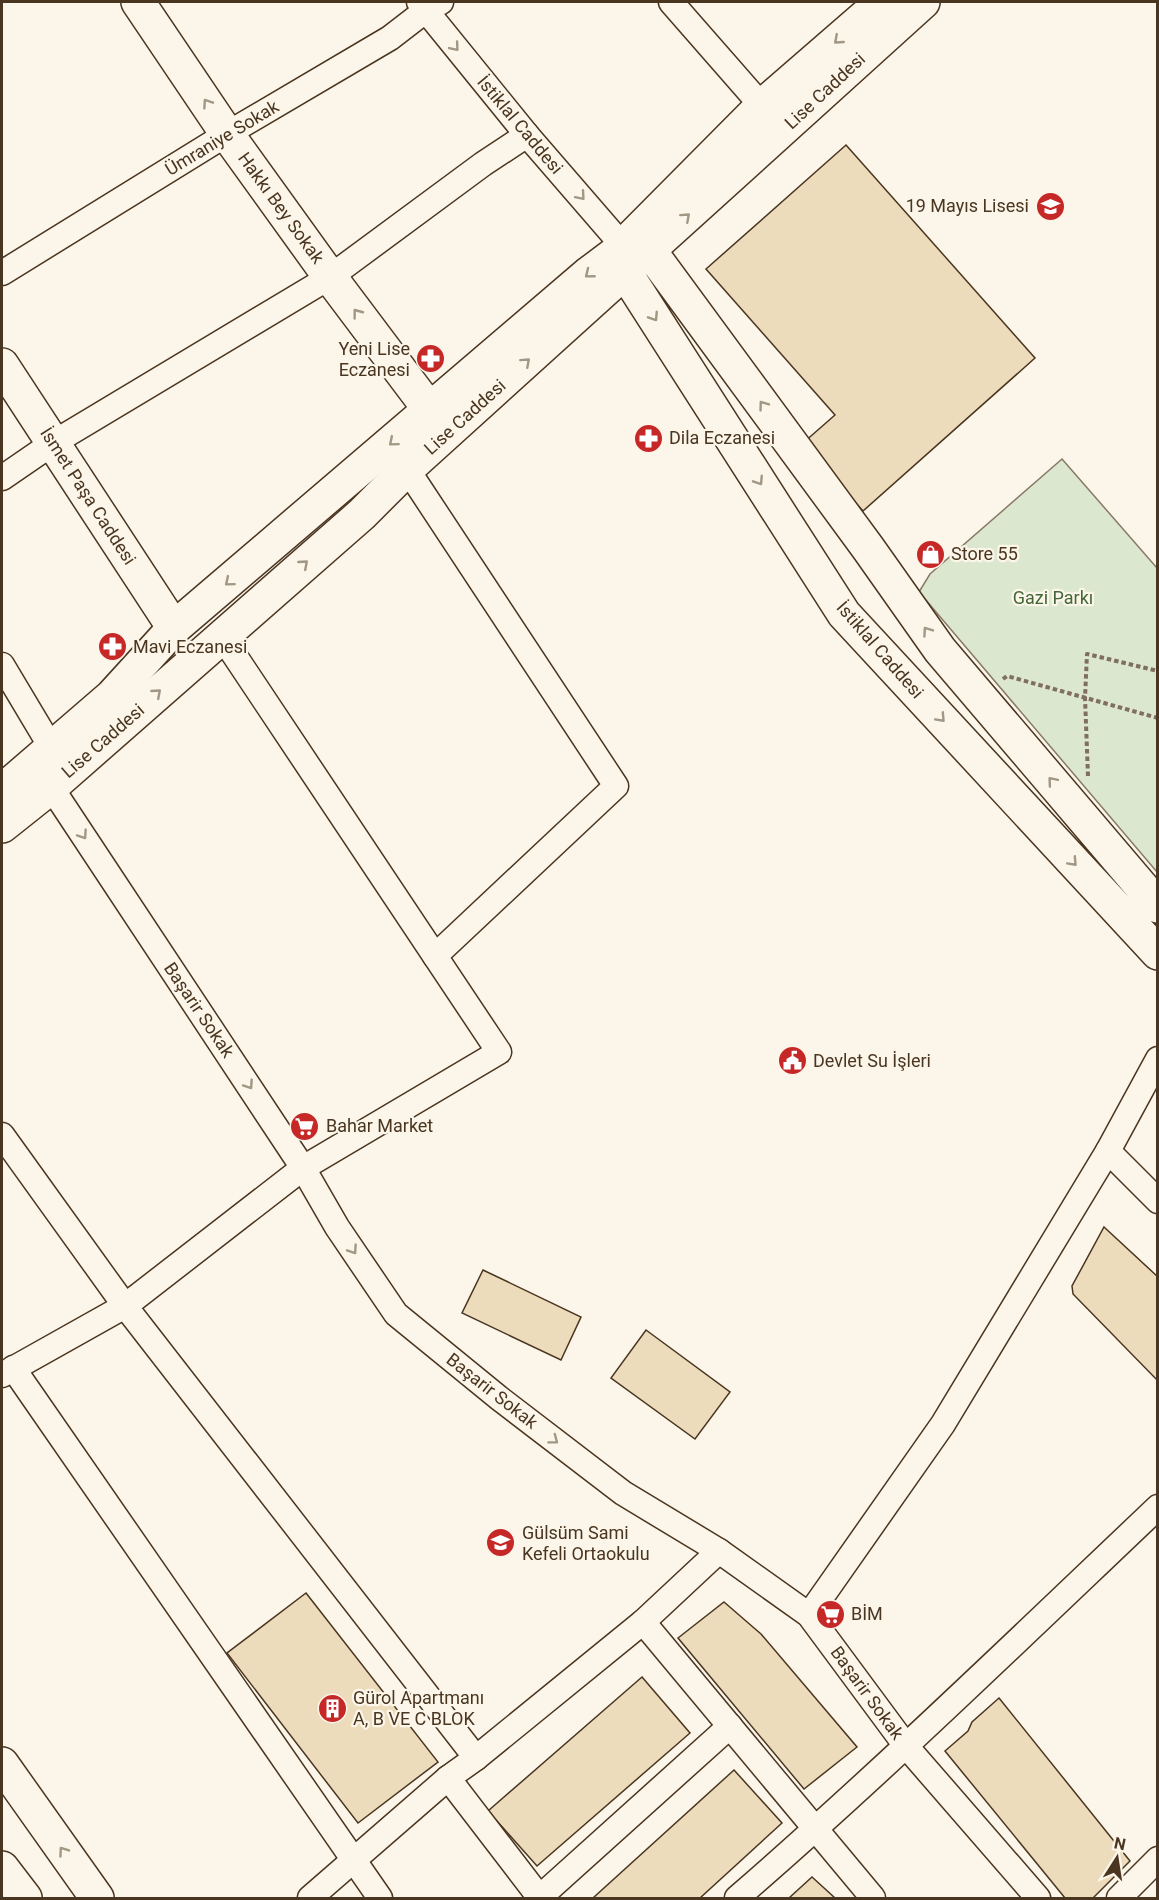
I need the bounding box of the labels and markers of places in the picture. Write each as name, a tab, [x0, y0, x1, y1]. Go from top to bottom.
school or university icon: 19 Mayıs Lisesi	[1034, 190, 1066, 222]
place label: 19 Mayıs Lisesi	[906, 195, 1029, 216]
place label: Yeni Lise Eczanesi	[339, 338, 410, 380]
pharmacy icon: Yeni Lise Eczanesi	[415, 343, 447, 375]
pharmacy icon: Dila Eczanesi	[632, 422, 664, 454]
place label: Dila Eczanesi	[669, 427, 775, 448]
shop icon: Store 55	[914, 538, 946, 570]
place label: Store 55	[951, 543, 1018, 564]
pharmacy icon: Mavi Eczanesi	[96, 631, 128, 663]
place label: Mavi Eczanesi	[133, 636, 247, 657]
public building icon: Devlet Su İşleri	[776, 1045, 808, 1077]
place label: Devlet Su İşleri	[813, 1050, 931, 1071]
supermarket icon: Bahar Market	[289, 1110, 321, 1142]
place label: Bahar Market	[326, 1115, 433, 1136]
place label: Gülsüm Sami Kefeli Ortaokulu	[522, 1522, 650, 1564]
school or university icon: Gülsüm Sami Kefeli Ortaokulu	[485, 1527, 517, 1559]
supermarket icon: BİM	[814, 1598, 846, 1630]
place label: BİM	[851, 1603, 883, 1624]
place label: Gürol Apartmanı A, B VE C BLOK	[353, 1687, 484, 1729]
building icon: Gürol Apartmanı A, B VE C BLOK	[316, 1692, 348, 1724]

